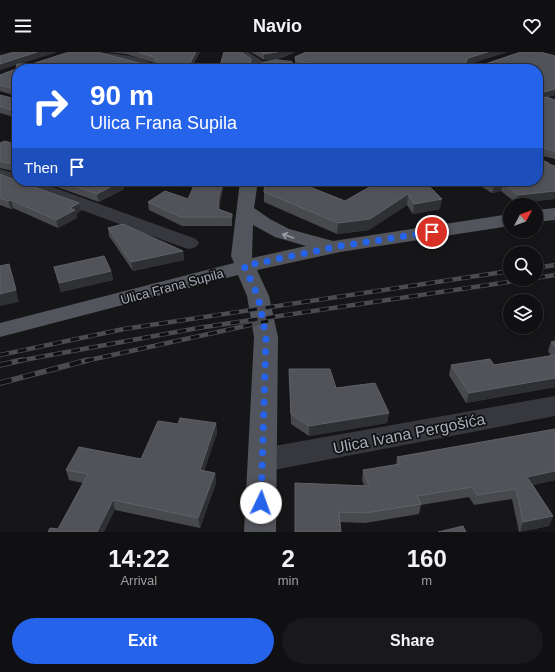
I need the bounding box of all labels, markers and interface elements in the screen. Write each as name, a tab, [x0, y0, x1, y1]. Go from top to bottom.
icon: menu	[12, 15, 34, 37]
icon: heart	[521, 15, 543, 37]
text: Navio	[253, 16, 302, 36]
icon: right	[24, 80, 76, 132]
text: 90 m	[90, 80, 154, 111]
text: Ulica Frana Supila	[90, 113, 237, 133]
icon: arrive	[66, 156, 88, 178]
text: Then	[24, 159, 58, 176]
north arrow	[503, 198, 543, 238]
map controls	[503, 198, 543, 334]
pin	[415, 215, 449, 249]
icon: arrive	[421, 221, 443, 243]
one-way arrow	[282, 231, 294, 239]
button: search	[503, 246, 543, 286]
street label: Ulica Frana Supila	[119, 265, 226, 307]
button: layers	[503, 294, 543, 334]
street label: Ulica Ivana Pergošića	[332, 410, 487, 457]
position arrow	[240, 482, 282, 524]
text: 14:22	[108, 545, 170, 572]
text: 2	[281, 545, 295, 572]
text: 160	[407, 545, 447, 572]
text: Arrival	[120, 573, 157, 588]
text: min	[278, 573, 299, 588]
text: m	[421, 573, 432, 588]
button: Exit	[12, 618, 274, 664]
button: Share	[282, 618, 543, 664]

